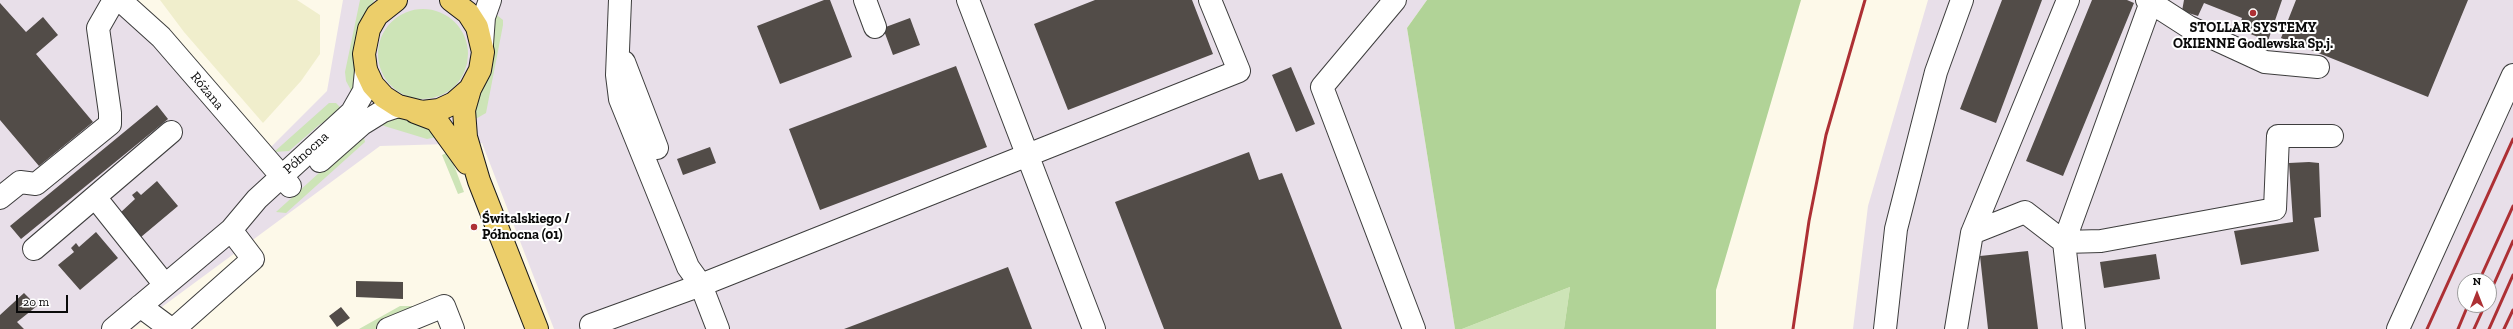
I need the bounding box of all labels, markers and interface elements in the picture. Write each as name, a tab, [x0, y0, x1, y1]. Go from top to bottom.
marker: STOLLAR SYSTEMY OKIENNE Godlewska Sp.j.	[2248, 8, 2258, 18]
place label: STOLLAR SYSTEMY OKIENNE Godlewska Sp.j.	[2173, 20, 2333, 52]
street label: Różana	[187, 69, 227, 113]
street label: Północna	[280, 128, 332, 178]
place label: Świtalskiego / Północna (01)	[482, 211, 569, 244]
marker: Świtalskiego / Północna (01)	[469, 222, 479, 232]
north arrow	[2457, 273, 2497, 313]
text: N	[2473, 275, 2481, 288]
scale bar	[18, 287, 70, 313]
text: 20 m	[23, 295, 49, 309]

